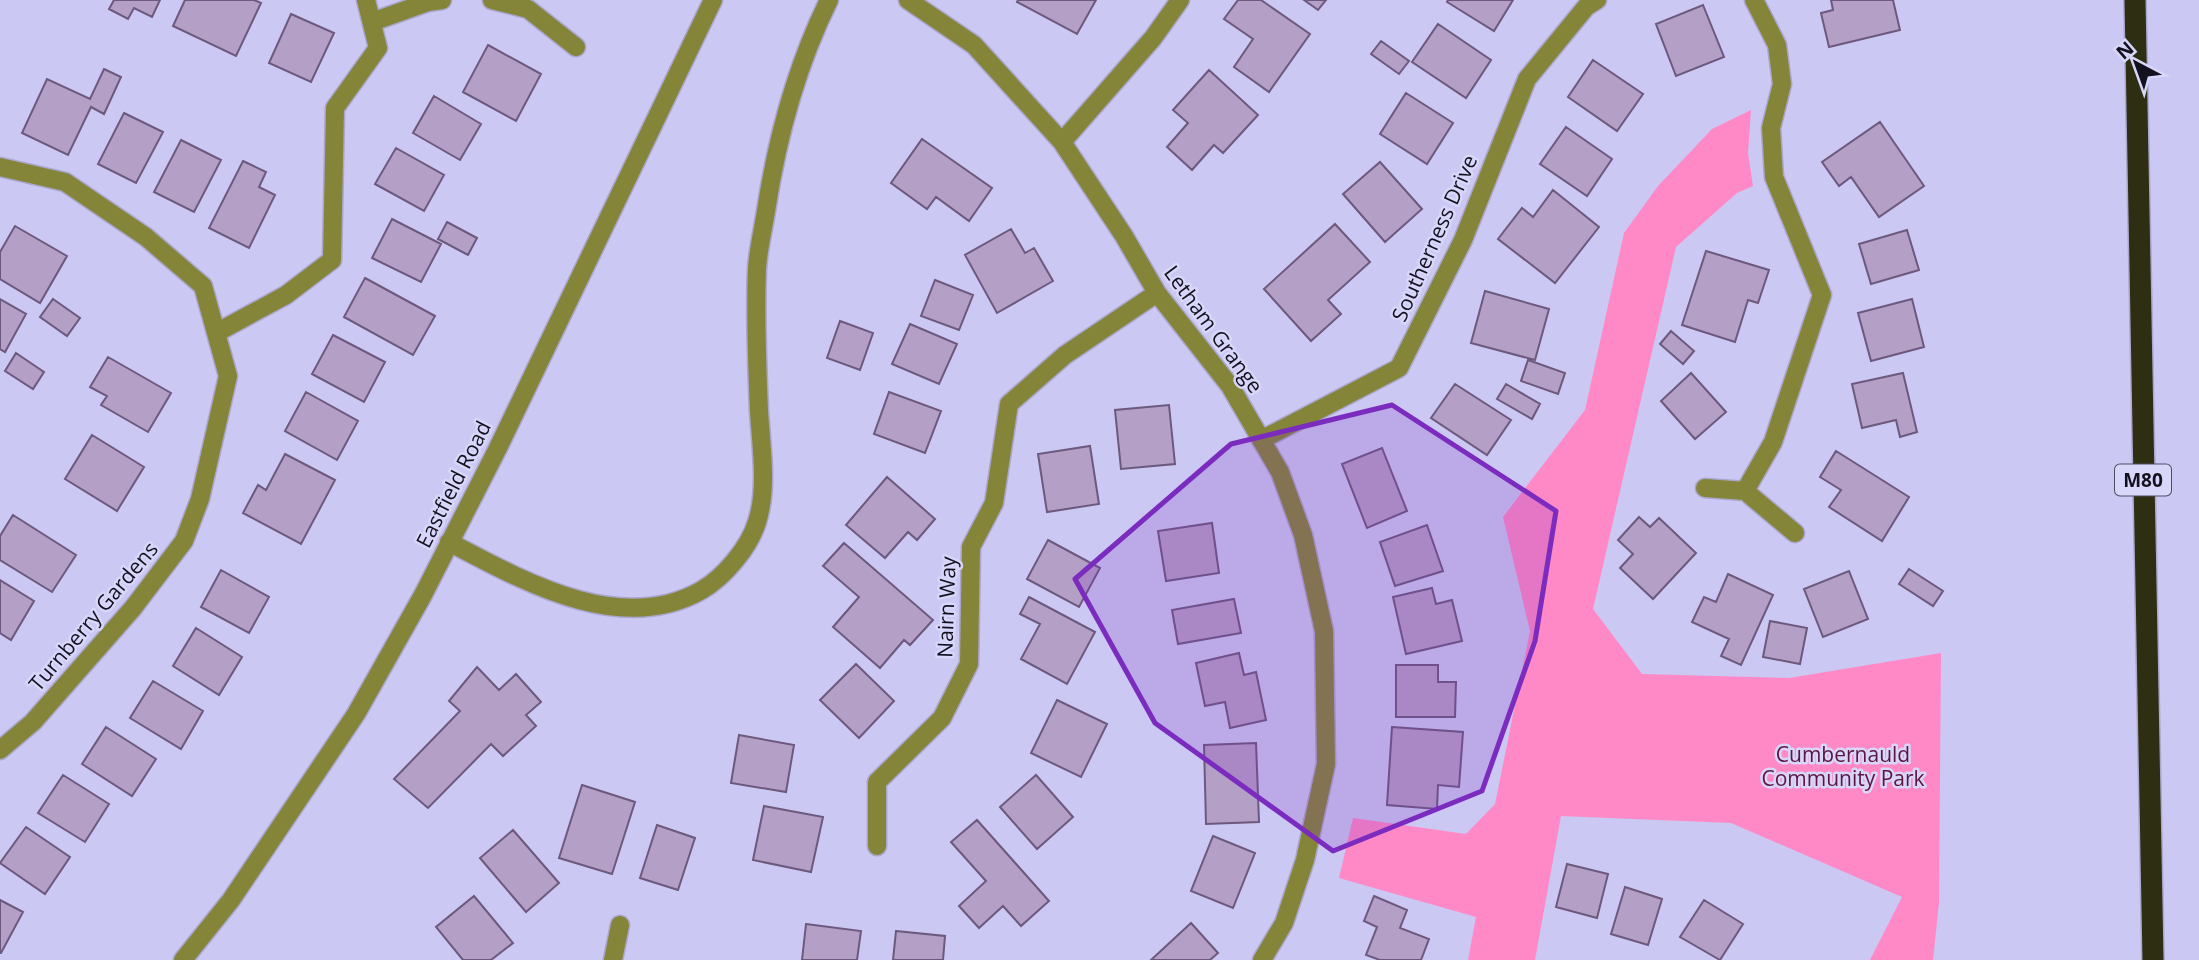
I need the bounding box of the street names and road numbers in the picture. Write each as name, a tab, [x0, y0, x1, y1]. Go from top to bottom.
street label: Southerness Drive	[1385, 150, 1483, 326]
street label: Letham Grange	[1158, 260, 1270, 398]
street label: Eastfield Road	[409, 416, 497, 552]
road number: M80	[2115, 464, 2171, 495]
street label: Turnberry Gardens	[22, 535, 164, 697]
street label: Nairn Way	[930, 555, 962, 658]

